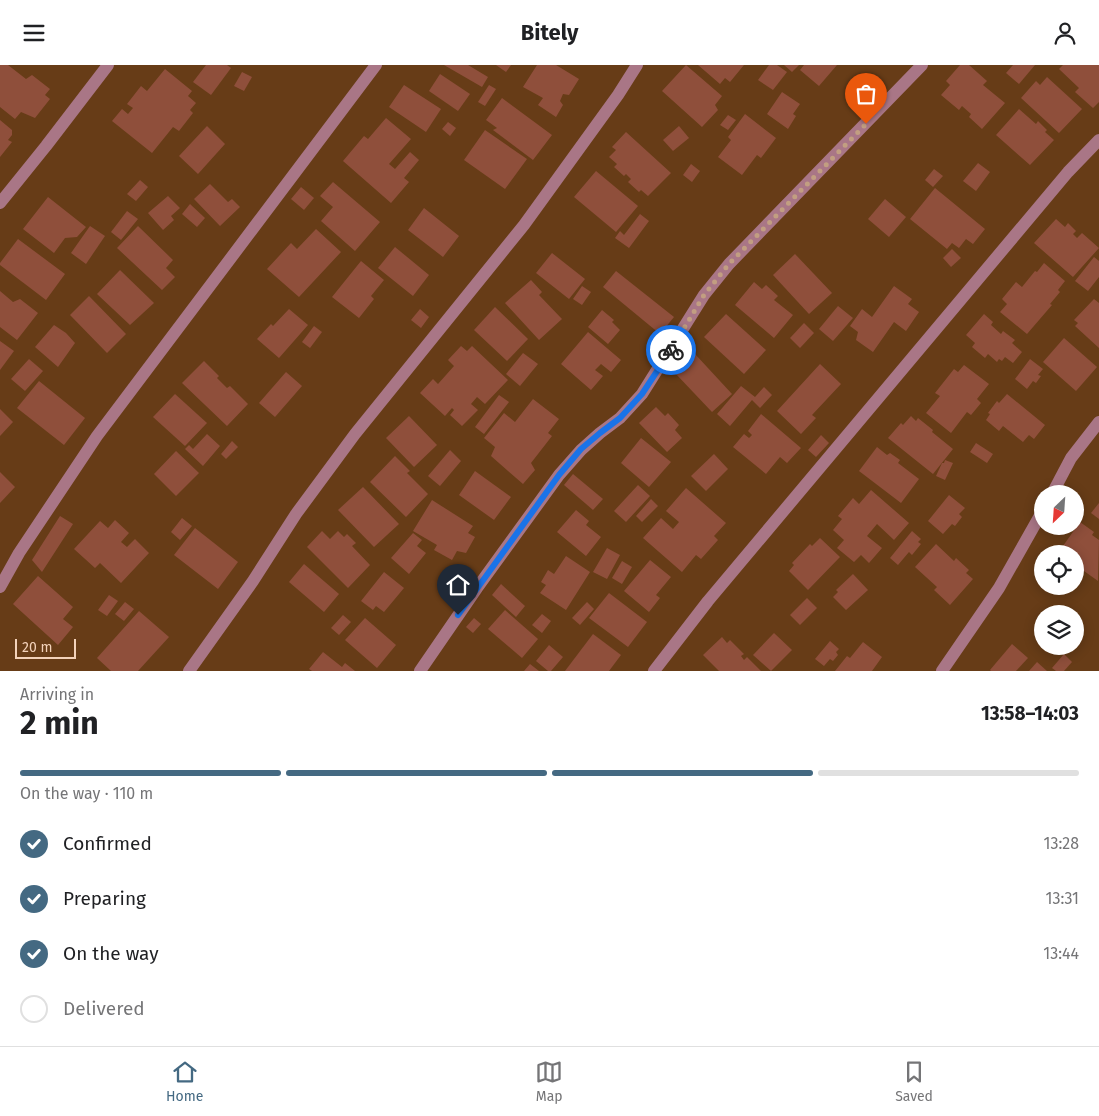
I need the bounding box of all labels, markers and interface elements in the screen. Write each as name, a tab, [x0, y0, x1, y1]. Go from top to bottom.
icon: menu	[20, 19, 48, 47]
text: Bitely	[521, 19, 578, 46]
icon: person	[1051, 19, 1079, 47]
pin	[845, 73, 887, 124]
icon: bag	[852, 80, 880, 108]
courier	[646, 325, 696, 375]
icon: bike	[657, 336, 685, 364]
north arrow	[1034, 485, 1084, 535]
map controls	[1034, 485, 1084, 655]
button: locate	[1034, 545, 1084, 595]
pin	[437, 564, 479, 615]
icon: home	[444, 571, 472, 599]
button: layers	[1034, 605, 1084, 655]
scale bar	[15, 636, 76, 659]
text: 20 m	[22, 639, 52, 656]
text: Arriving in	[20, 685, 94, 704]
text: 13:58–14:03	[981, 702, 1079, 725]
text: 2 min	[20, 704, 99, 742]
text: On the way · 110 m	[20, 784, 153, 803]
icon: check	[20, 830, 48, 858]
text: Confirmed	[63, 832, 152, 855]
text: 13:28	[1044, 834, 1079, 853]
icon: check	[20, 885, 48, 913]
text: Preparing	[63, 887, 146, 910]
text: 13:31	[1046, 889, 1079, 908]
icon: check	[20, 940, 48, 968]
text: On the way	[63, 942, 159, 965]
text: 13:44	[1043, 944, 1079, 963]
text: Delivered	[63, 997, 145, 1020]
tab: Home	[166, 1058, 203, 1105]
tab: Map	[535, 1058, 563, 1105]
tab: Saved	[895, 1058, 933, 1105]

